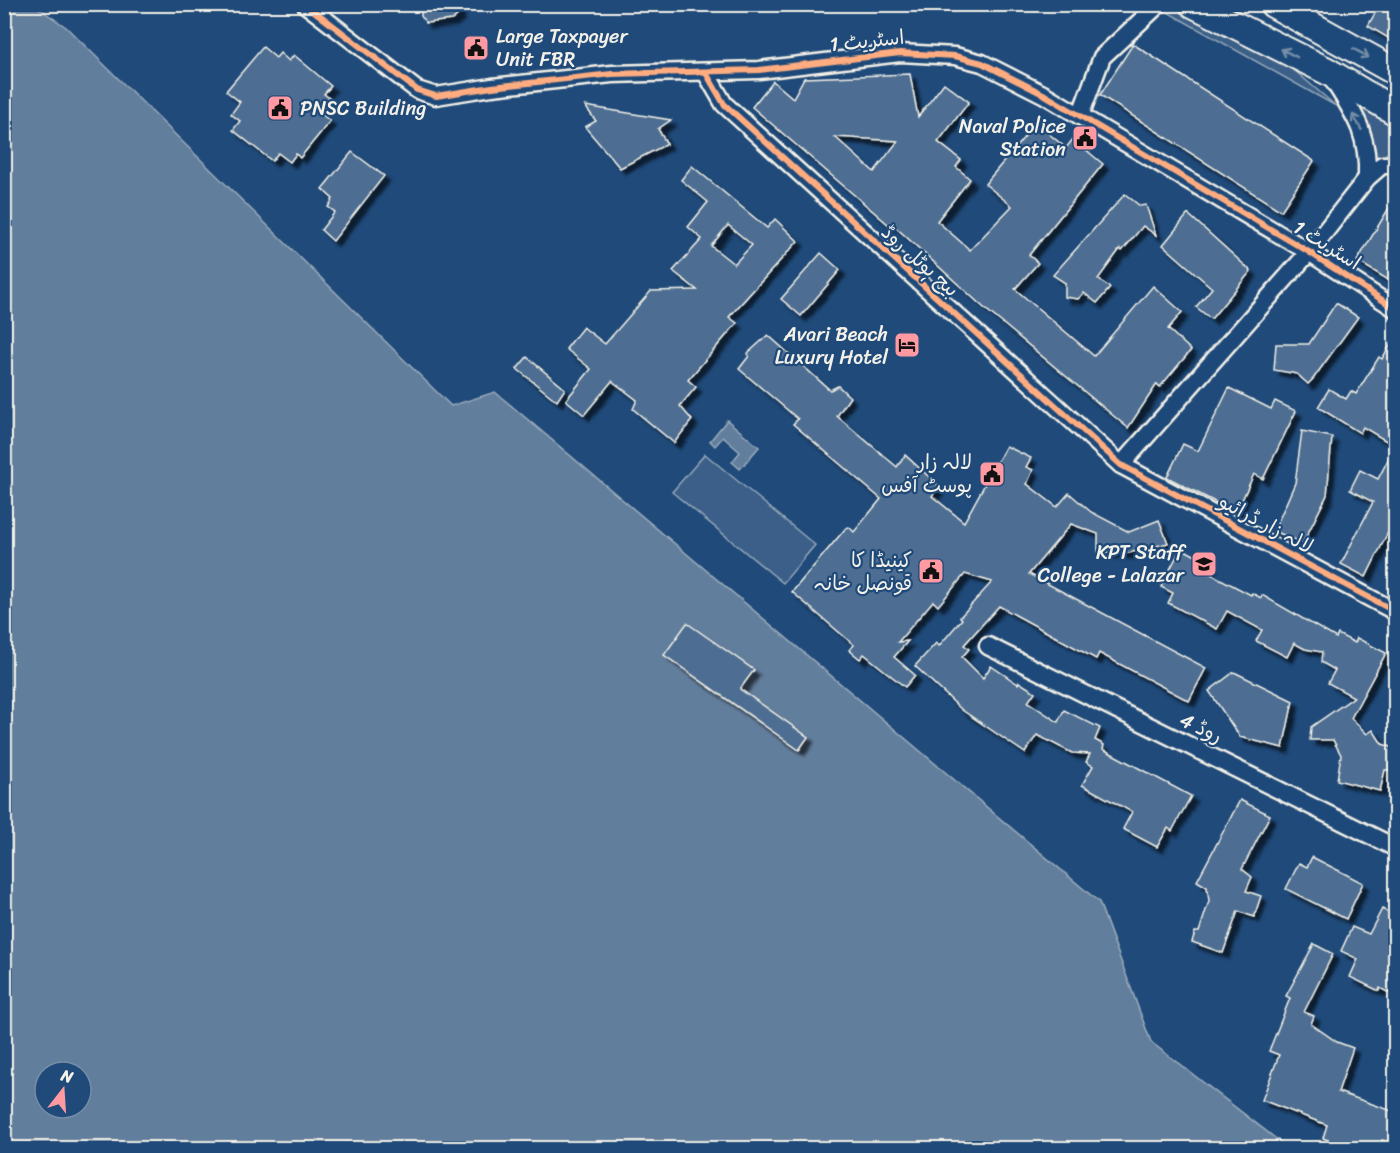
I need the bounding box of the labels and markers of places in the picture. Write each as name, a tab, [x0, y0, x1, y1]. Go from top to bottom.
place label: Large Taxpayer Unit FBR	[496, 19, 628, 77]
public building icon: Large Taxpayer Unit FBR	[461, 33, 491, 63]
place label: PNSC Building	[300, 91, 426, 126]
public building icon: PNSC Building	[265, 93, 295, 123]
place label: Naval Police Station	[959, 109, 1066, 167]
public building icon: Naval Police Station	[1070, 123, 1100, 153]
place label: Avari Beach Luxury Hotel	[775, 317, 889, 375]
hotel icon: Avari Beach Luxury Hotel	[892, 330, 922, 360]
place label: لالہ زار پوسٹ آفس	[881, 445, 972, 503]
public building icon: لالہ زار پوسٹ آفس	[977, 459, 1007, 489]
place label: KPT Staff College - Lalazar	[1038, 535, 1187, 593]
place label: کینیڈا کا قونصل خانہ	[814, 543, 912, 601]
school or university icon: KPT Staff College - Lalazar	[1189, 549, 1219, 579]
public building icon: کینیڈا کا قونصل خانہ	[916, 556, 946, 586]

